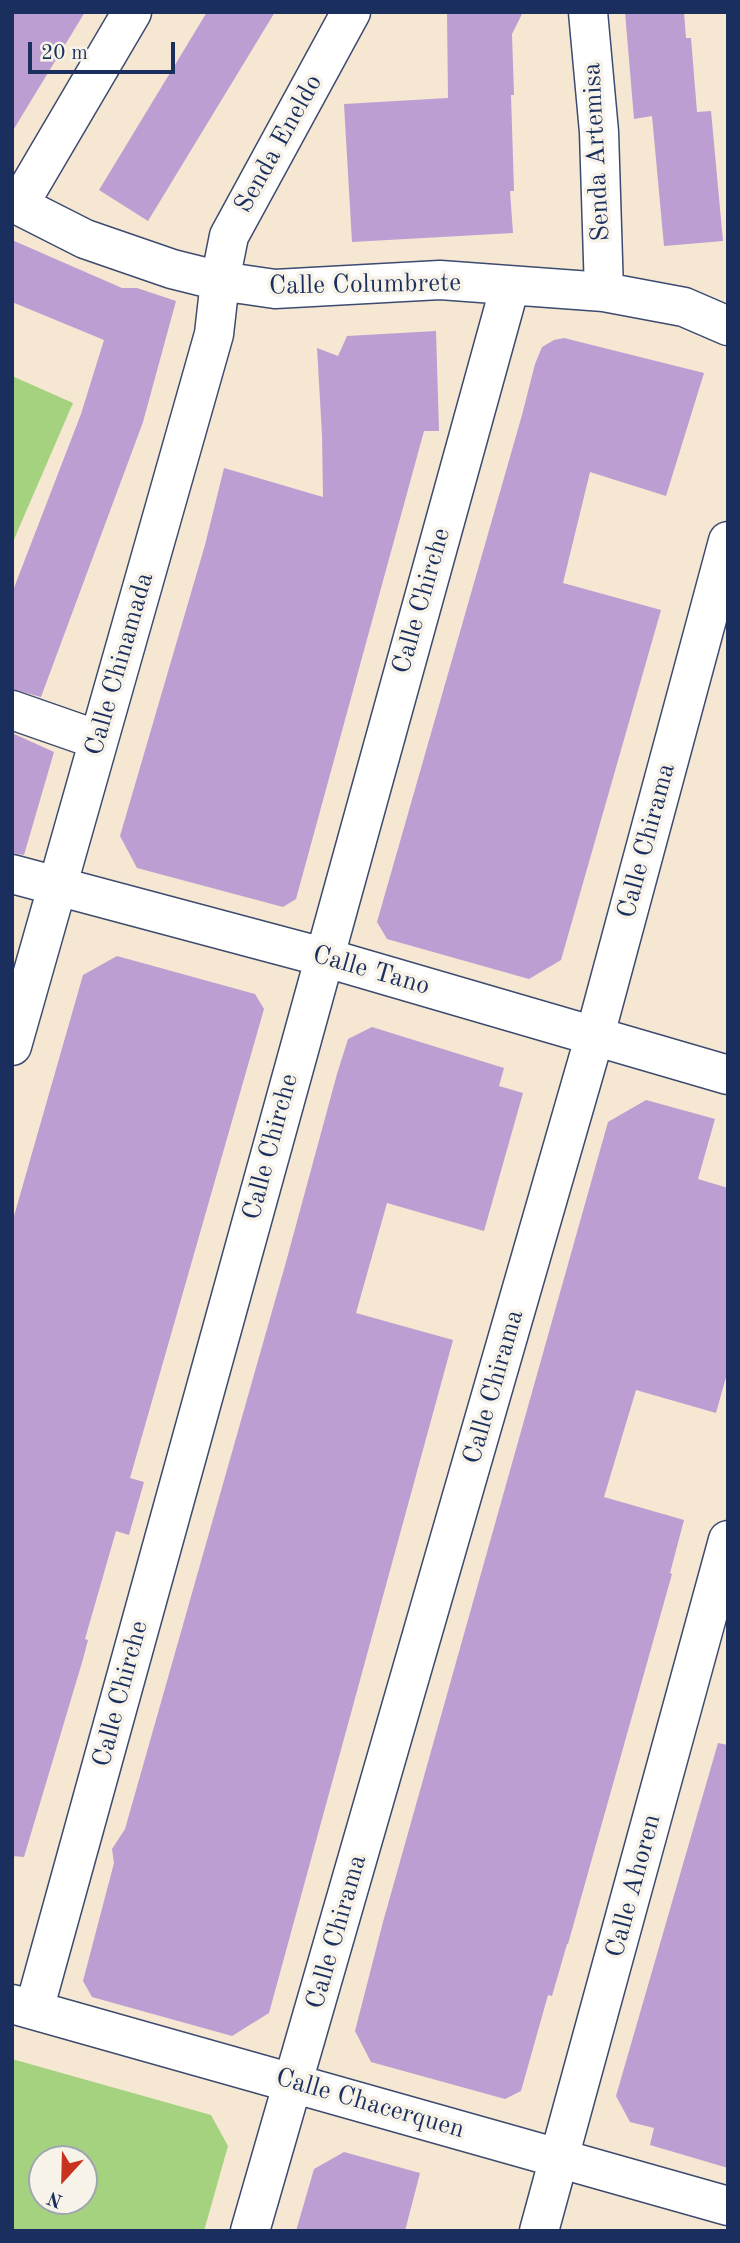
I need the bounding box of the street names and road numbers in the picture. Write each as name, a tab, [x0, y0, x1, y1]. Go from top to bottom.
street label: Senda Artemisa	[577, 62, 617, 242]
street label: Senda Eneldo	[228, 69, 330, 219]
street label: Calle Columbrete	[269, 268, 461, 302]
street label: Calle Chirche	[386, 524, 458, 678]
street label: Calle Chinamada	[79, 569, 161, 759]
street label: Calle Chirama	[611, 760, 683, 922]
street label: Calle Tano	[309, 939, 433, 1003]
street label: Calle Chirche	[236, 1070, 306, 1224]
street label: Calle Chirama	[457, 1306, 531, 1468]
street label: Calle Chirche	[86, 1617, 156, 1771]
street label: Calle Ahoren	[600, 1811, 668, 1961]
street label: Calle Chirama	[300, 1851, 374, 2013]
street label: Calle Chacerquen	[272, 2062, 468, 2146]

